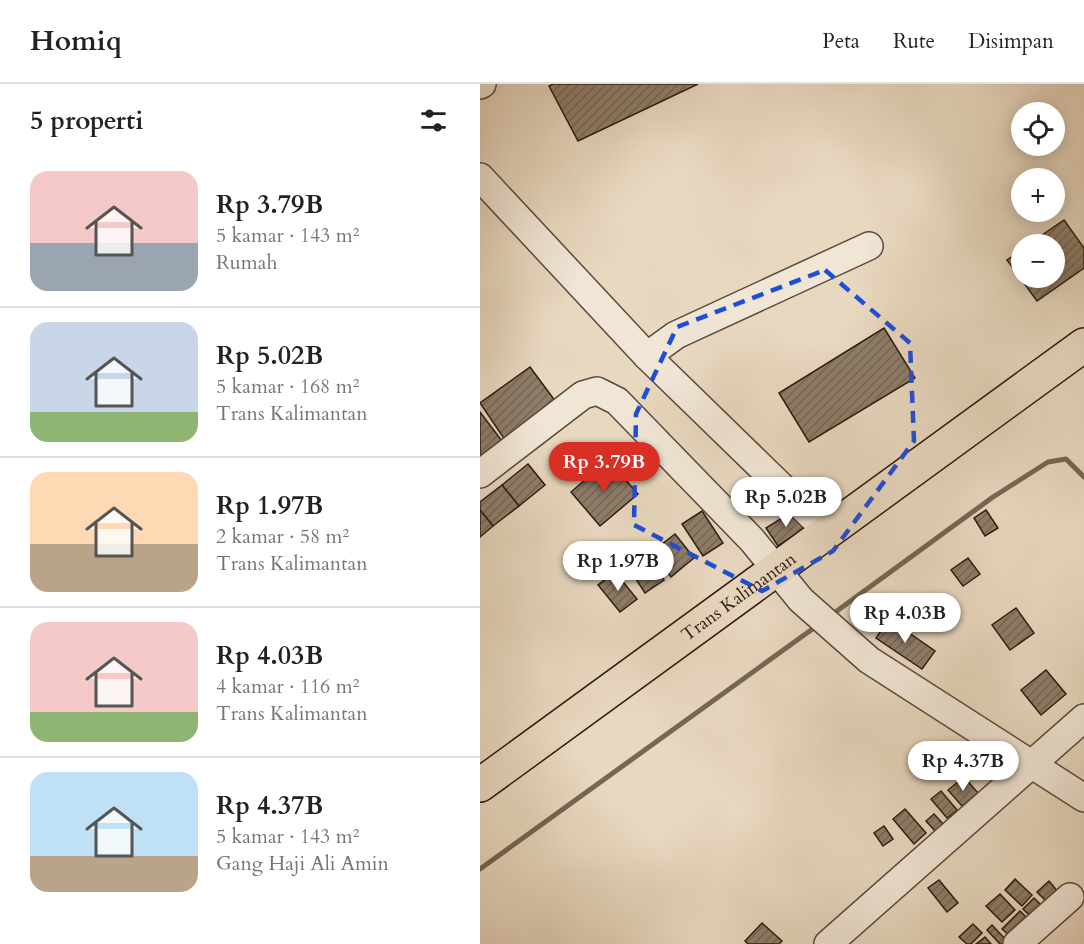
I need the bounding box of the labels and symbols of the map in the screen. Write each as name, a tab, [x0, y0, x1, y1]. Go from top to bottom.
pin: Rp 3.79B	[542, 442, 666, 493]
pin: Rp 5.02B	[724, 477, 848, 528]
pin: Rp 1.97B	[556, 541, 680, 592]
street label: Trans Kalimantan	[676, 546, 802, 647]
pin: Rp 4.03B	[843, 593, 967, 644]
pin: Rp 4.37B	[901, 741, 1025, 792]

